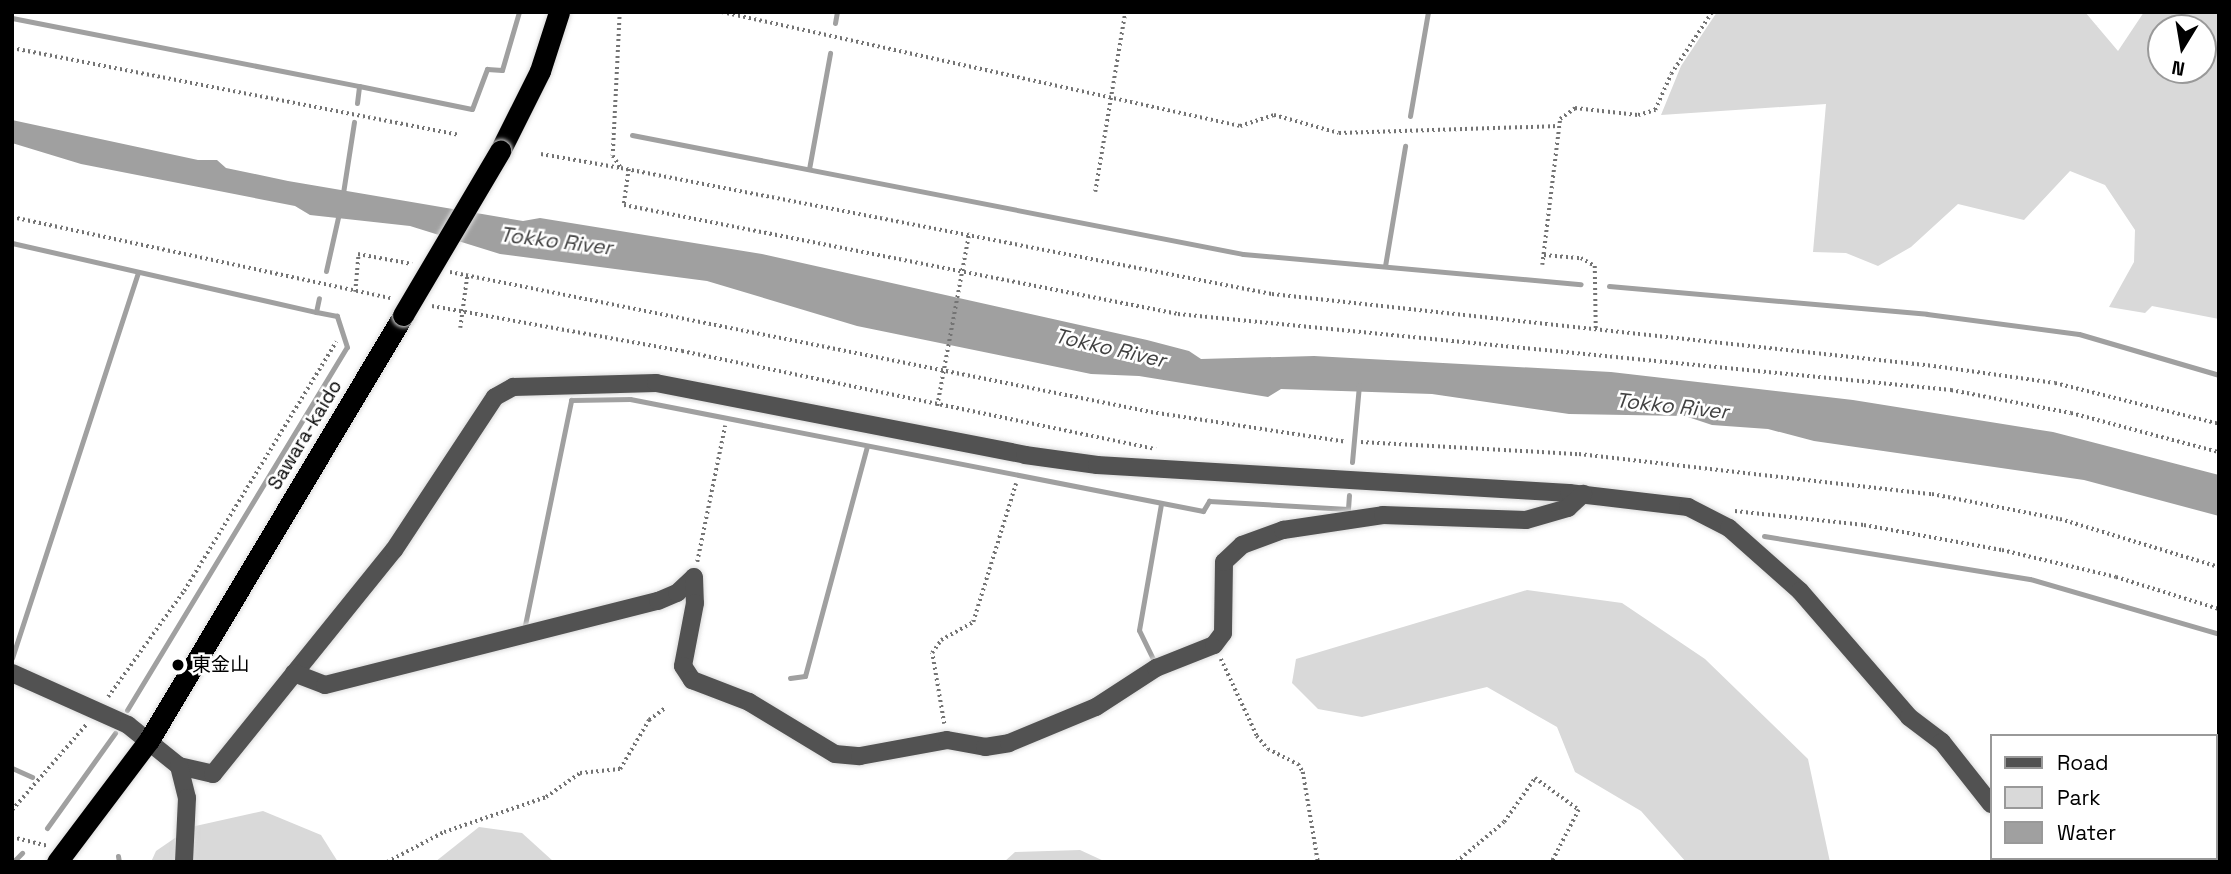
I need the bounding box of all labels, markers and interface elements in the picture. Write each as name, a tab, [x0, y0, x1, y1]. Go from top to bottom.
north arrow	[2147, 14, 2217, 84]
text: N	[2170, 55, 2187, 82]
water label: Tokko River	[498, 222, 614, 260]
water label: Tokko River	[1052, 323, 1168, 373]
street label: Sawara-kaido	[263, 376, 347, 494]
water label: Tokko River	[1614, 388, 1730, 424]
place label: 東金山	[192, 654, 249, 676]
marker: 東金山	[170, 657, 186, 673]
legend	[1990, 734, 2217, 860]
text: Road	[2057, 749, 2109, 776]
text: Park	[2057, 784, 2101, 811]
text: Water	[2057, 819, 2116, 846]

